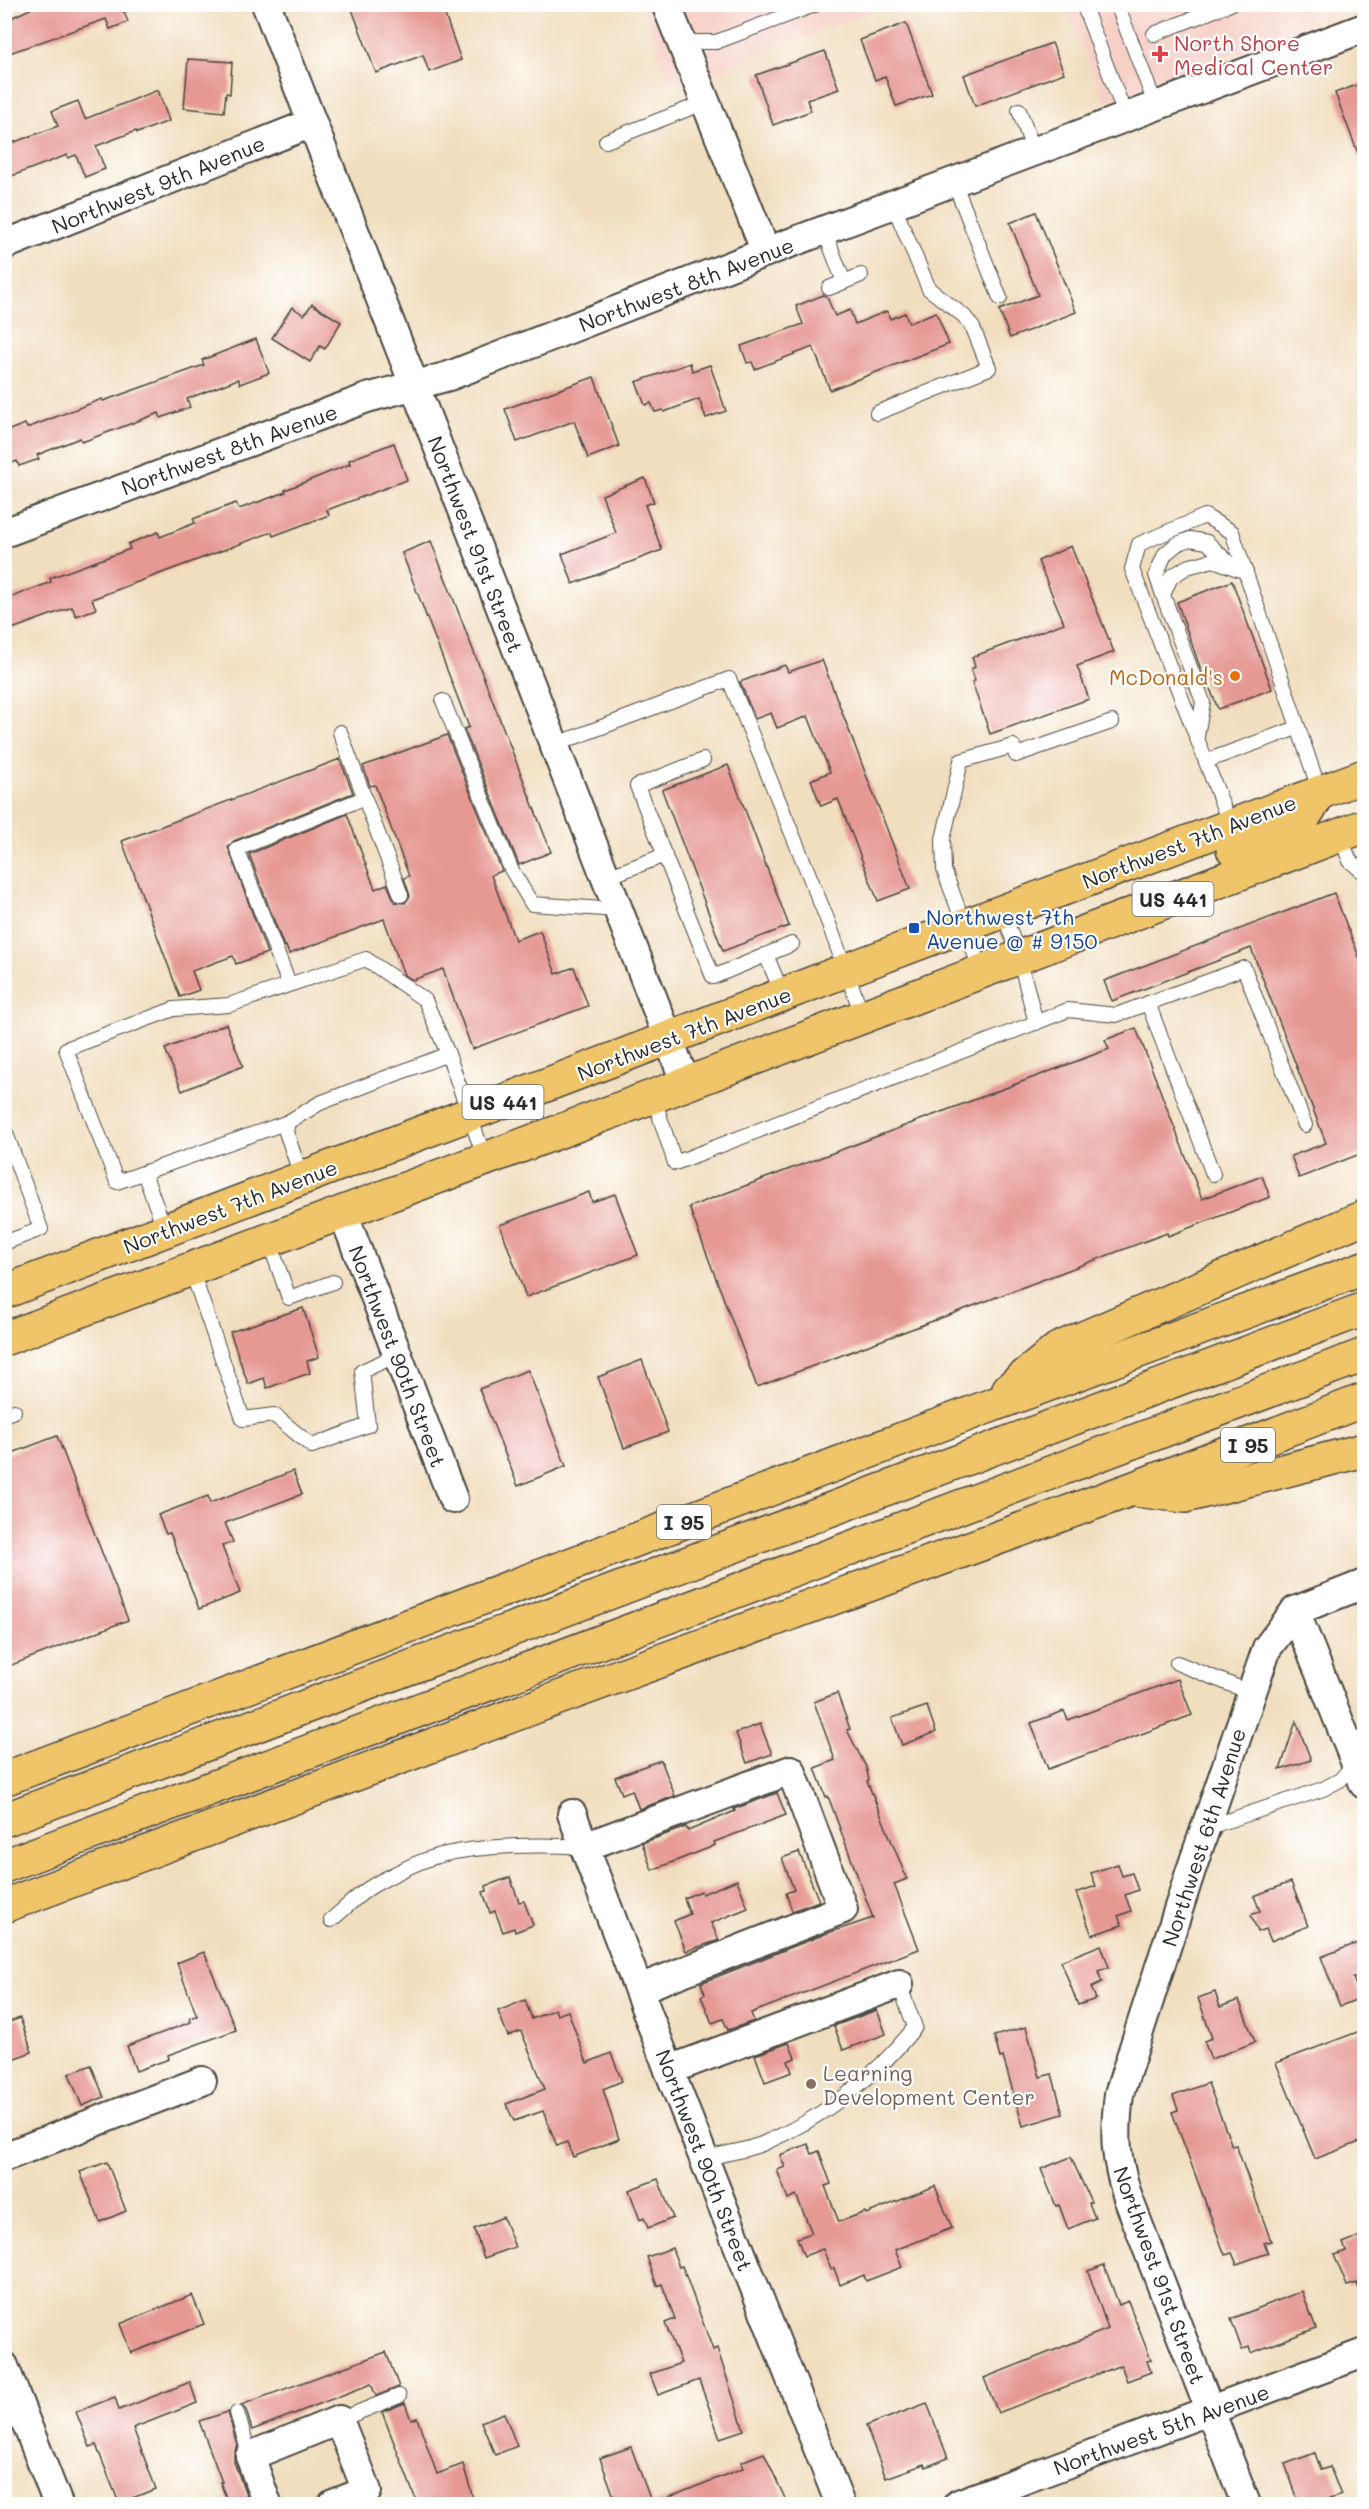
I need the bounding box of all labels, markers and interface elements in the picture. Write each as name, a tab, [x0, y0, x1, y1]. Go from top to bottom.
place label: North Shore Medical Center	[1174, 29, 1333, 80]
marker: North Shore Medical Center	[1151, 45, 1169, 63]
street label: Northwest 9th Avenue	[47, 129, 269, 239]
street label: Northwest 8th Avenue	[575, 231, 797, 337]
street label: Northwest 8th Avenue	[117, 397, 341, 501]
street label: Northwest 91st Street	[422, 432, 530, 656]
place label: McDonald's	[1109, 663, 1223, 690]
marker: McDonald's	[1228, 669, 1242, 683]
street label: Northwest 7th Avenue	[1078, 788, 1300, 894]
road number: US 441	[1132, 882, 1214, 916]
place label: Northwest 7th Avenue @ # 9150	[926, 903, 1097, 954]
marker: Northwest 7th Avenue @ # 9150	[907, 921, 921, 935]
street label: Northwest 7th Avenue	[573, 980, 795, 1086]
road number: US 441	[462, 1085, 544, 1119]
street label: Northwest 7th Avenue	[119, 1153, 341, 1259]
street label: Northwest 90th Street	[343, 1241, 453, 1471]
road number: I 95	[1221, 1428, 1275, 1462]
road number: I 95	[657, 1505, 711, 1539]
street label: Northwest 6th Avenue	[1155, 1724, 1251, 1950]
street label: Northwest 90th Street	[650, 2045, 760, 2275]
place label: Learning Development Center	[823, 2059, 1035, 2110]
marker: Learning Development Center	[804, 2077, 818, 2091]
street label: Northwest 91st Street	[1108, 2162, 1212, 2388]
street label: Northwest 5th Avenue	[1049, 2377, 1273, 2481]

